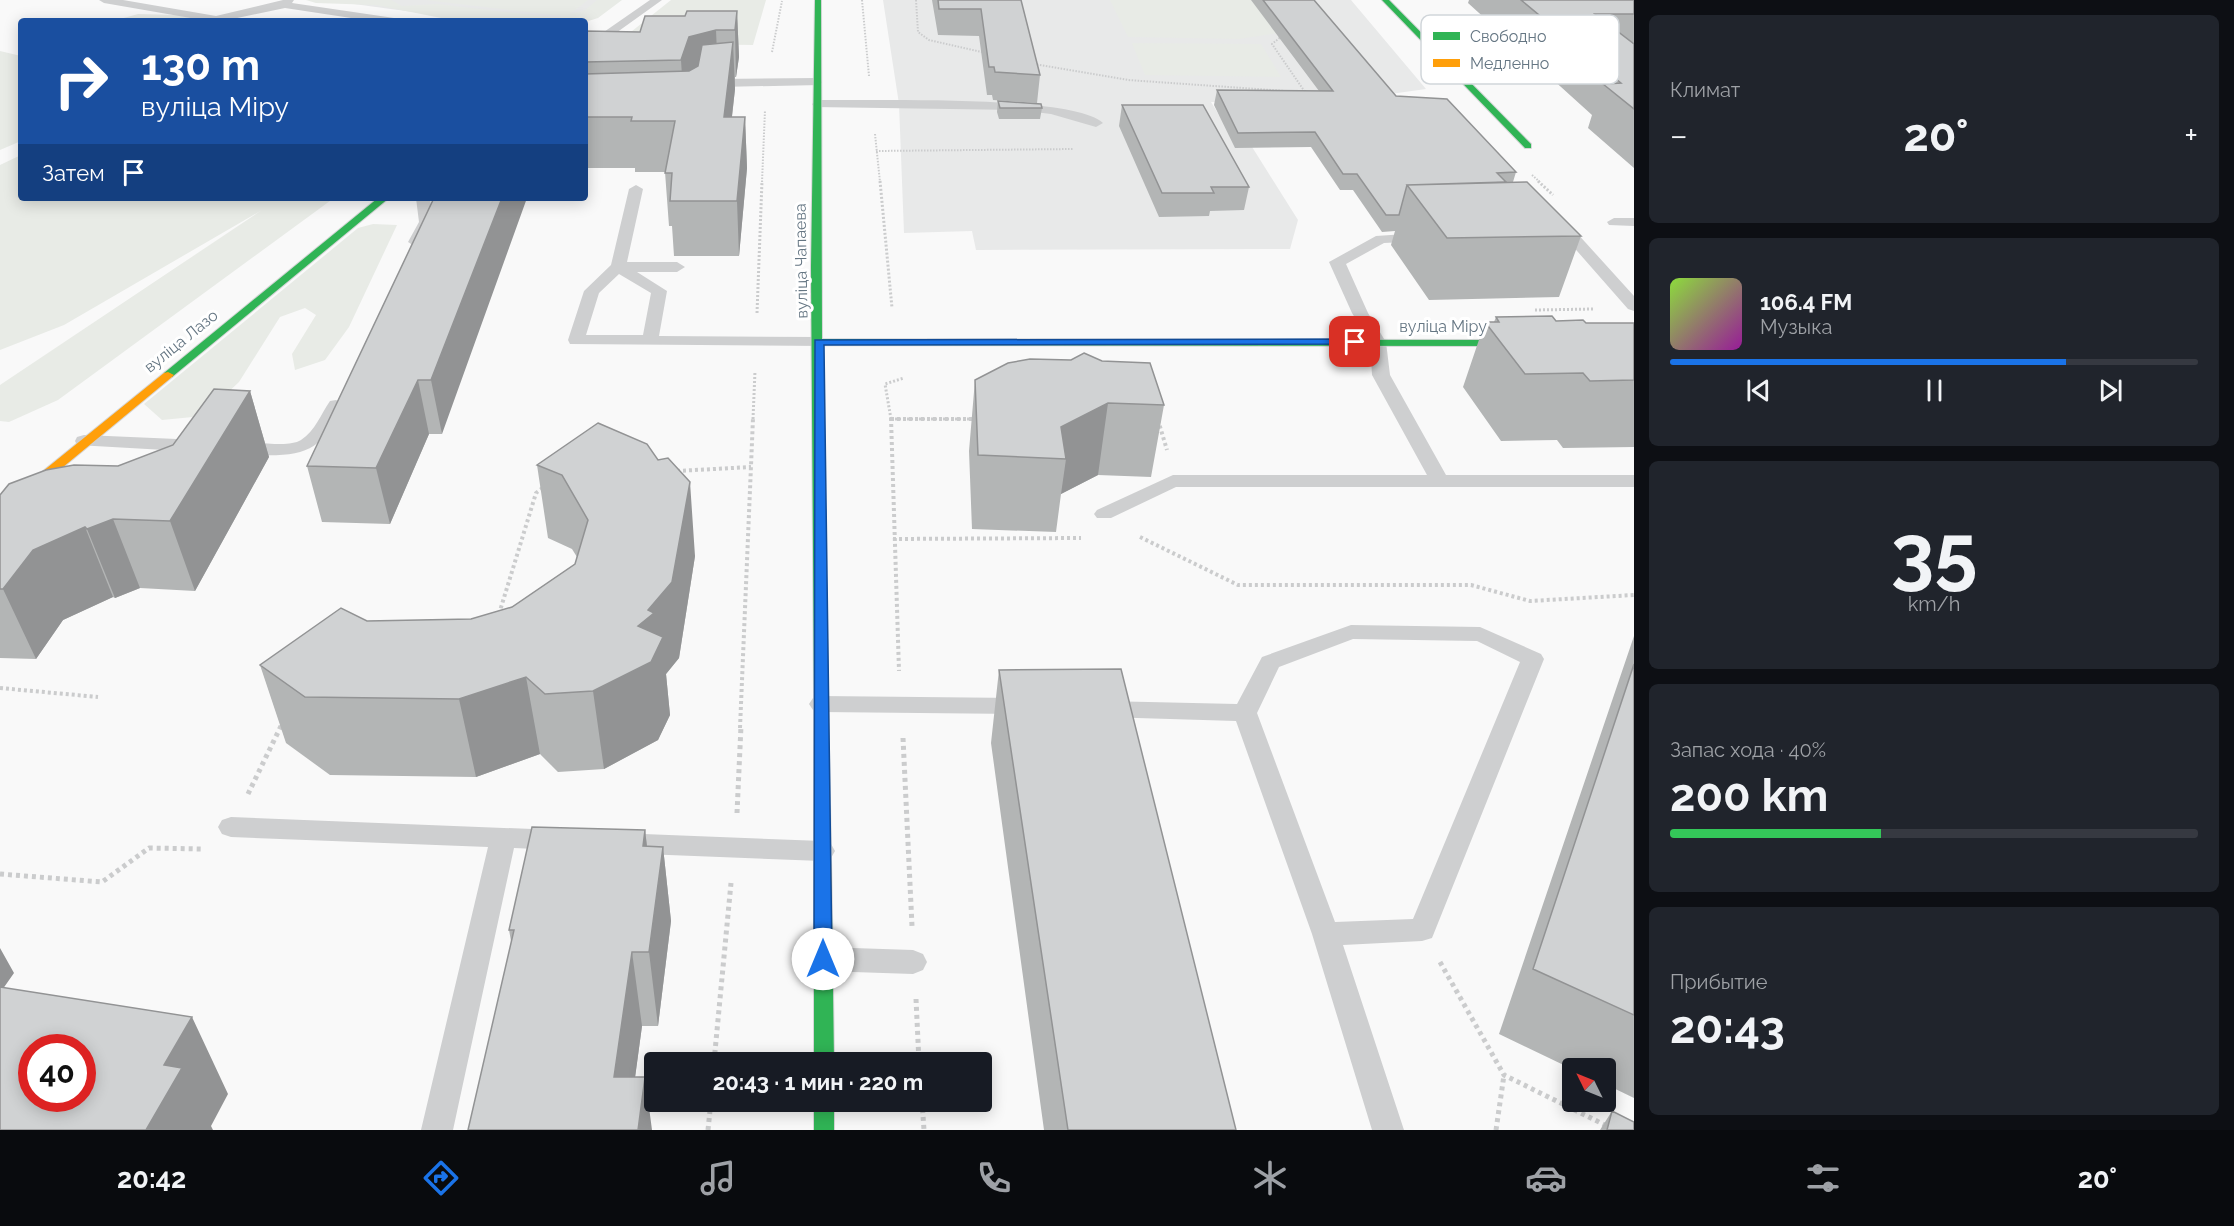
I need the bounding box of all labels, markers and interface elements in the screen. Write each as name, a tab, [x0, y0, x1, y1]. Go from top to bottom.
legend	[1421, 15, 1619, 84]
text: Свободно	[1470, 27, 1546, 46]
text: 130 m	[141, 41, 260, 90]
icon: right	[42, 42, 120, 120]
text: Медленно	[1470, 54, 1549, 73]
text: Климат	[1670, 78, 1740, 102]
text: вуліца Міру	[141, 91, 289, 122]
text: 20°	[1903, 109, 1969, 162]
text: −	[1670, 116, 1688, 155]
text: +	[2184, 116, 2198, 155]
icon: arrive	[117, 156, 150, 189]
text: Затем	[42, 160, 105, 186]
street label: вуліца Чапаева	[790, 203, 812, 319]
text: 106.4 FM	[1760, 289, 1852, 315]
street label: вуліца Лазо	[140, 306, 222, 376]
text: Музыка	[1760, 315, 1832, 339]
pin	[1329, 316, 1380, 367]
street label: вуліца Міру	[1399, 317, 1487, 336]
icon: arrive	[1338, 325, 1371, 358]
icon: previous	[1742, 374, 1775, 407]
icon: pause	[1918, 374, 1951, 407]
icon: next	[2094, 374, 2127, 407]
text: 35	[1891, 507, 1977, 598]
text: km/h	[1908, 592, 1960, 616]
text: Запас хода · 40%	[1670, 738, 1826, 762]
text: 200 km	[1670, 769, 1828, 822]
position arrow	[791, 927, 855, 991]
text: Прибытие	[1670, 970, 1767, 994]
text: 20:43	[1670, 1001, 1785, 1054]
speed limit sign: 40	[18, 1034, 96, 1112]
north arrow	[1562, 1058, 1616, 1112]
map controls	[1562, 1058, 1616, 1112]
text: 20:43 · 1 мин · 220 m	[713, 1069, 923, 1095]
icon: directions	[420, 1157, 462, 1199]
icon: music	[697, 1157, 739, 1199]
icon: phone	[973, 1157, 1015, 1199]
icon: climate	[1249, 1157, 1291, 1199]
icon: car	[1525, 1157, 1567, 1199]
icon: filters	[1802, 1157, 1844, 1199]
text: 20:42	[117, 1163, 186, 1194]
text: 20°	[2078, 1163, 2117, 1194]

